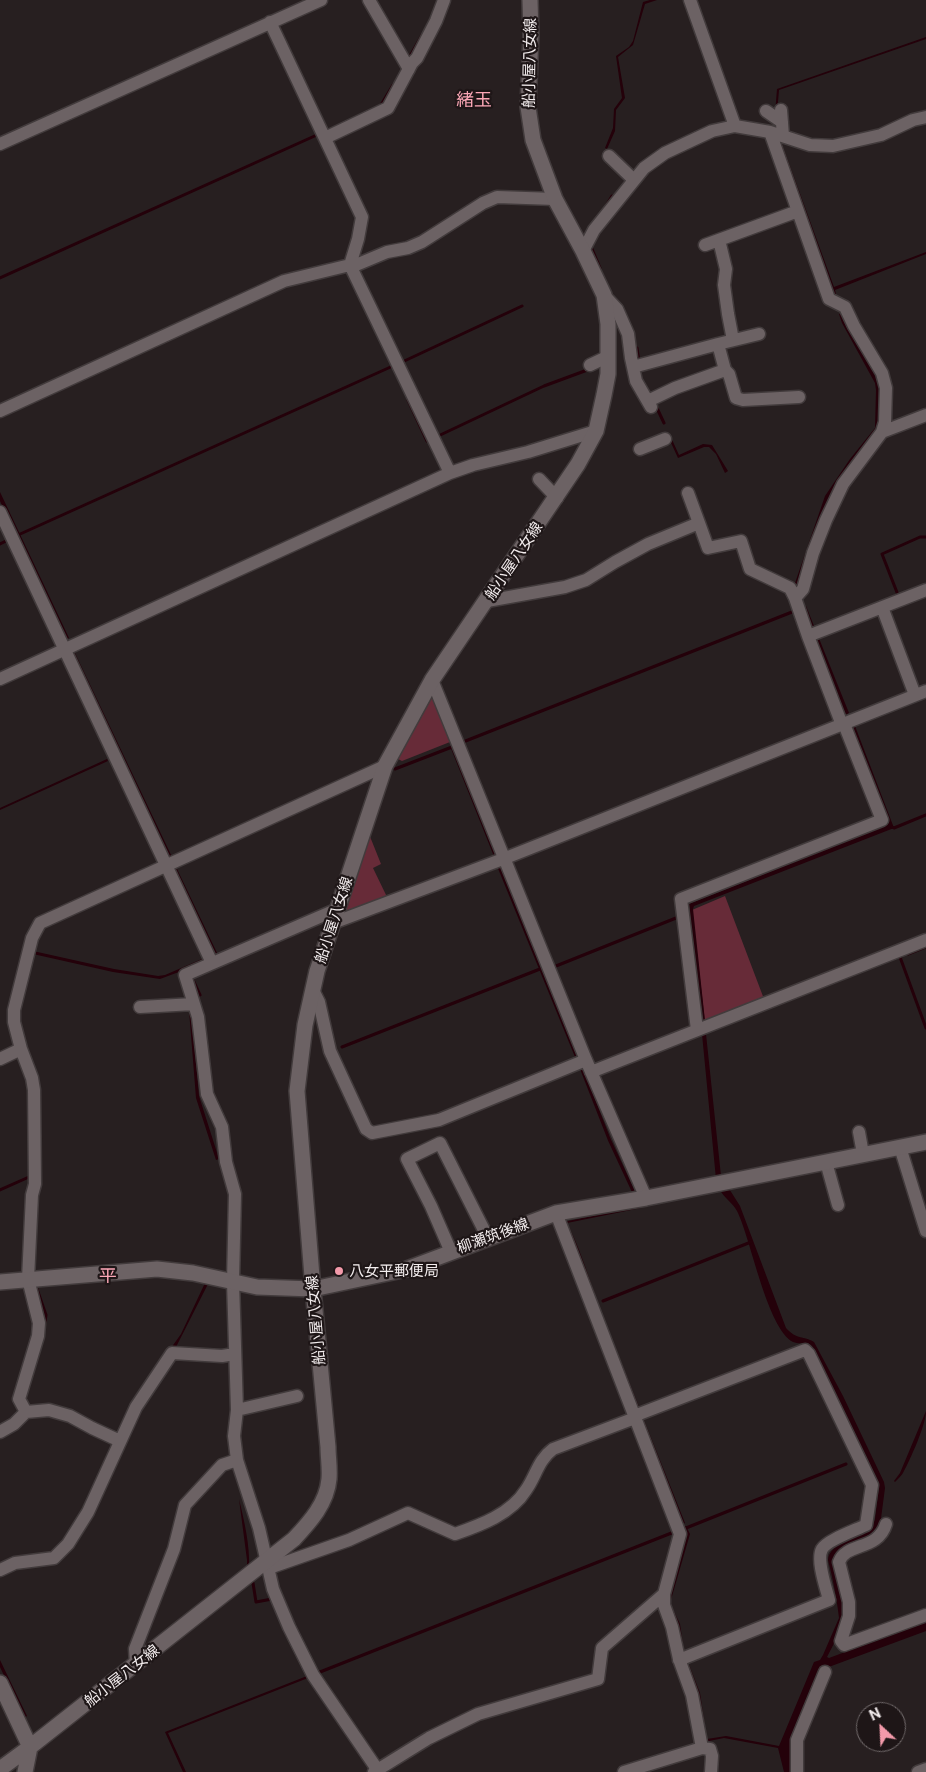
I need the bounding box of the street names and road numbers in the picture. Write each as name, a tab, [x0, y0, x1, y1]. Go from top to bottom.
street label: 船小屋八女線	[520, 18, 540, 108]
street label: 船小屋八女線	[481, 519, 547, 603]
street label: 船小屋八女線	[312, 874, 356, 966]
street label: 柳瀬筑後線	[455, 1215, 531, 1257]
street label: 船小屋八女線	[303, 1274, 329, 1366]
street label: 船小屋八女線	[81, 1641, 163, 1711]

